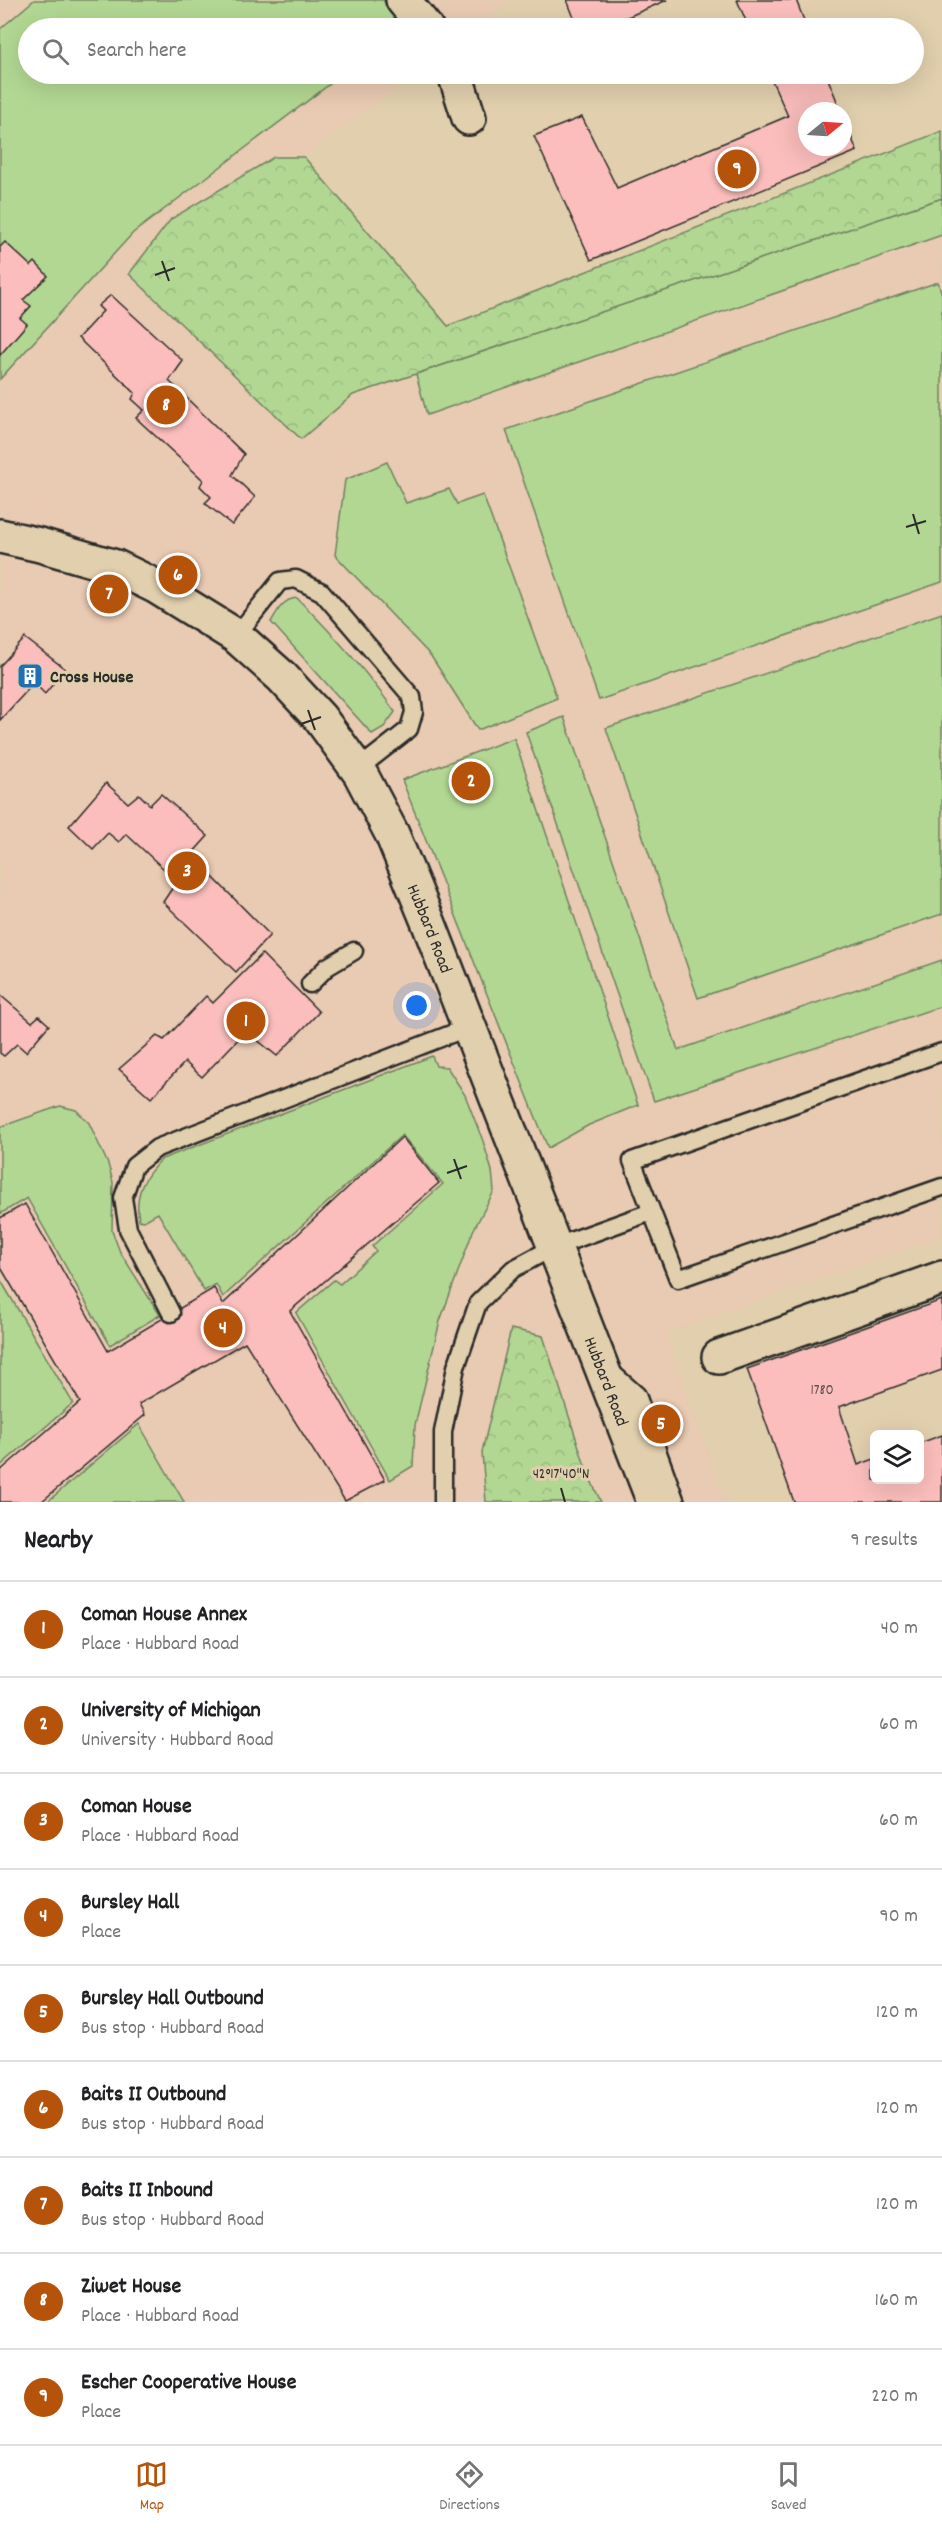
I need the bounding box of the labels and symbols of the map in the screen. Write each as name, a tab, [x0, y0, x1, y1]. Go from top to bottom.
north arrow	[798, 102, 852, 156]
pin: 9	[718, 146, 756, 192]
pin: 8	[146, 382, 186, 428]
pin: 6	[158, 552, 198, 598]
pin: 7	[90, 572, 128, 616]
building icon: Cross House	[15, 661, 45, 691]
place label: Cross House	[50, 666, 133, 691]
pin: 2	[452, 758, 490, 804]
pin: 3	[168, 848, 207, 894]
street label: Hubbard Road	[399, 881, 457, 978]
your location	[402, 991, 431, 1020]
pin: 1	[226, 998, 266, 1044]
pin: 4	[204, 1306, 242, 1350]
street label: Hubbard Road	[576, 1334, 633, 1430]
house number: 1780	[810, 1380, 834, 1402]
pin: 5	[642, 1402, 680, 1446]
text: 42°17'40"N	[533, 1464, 589, 1486]

